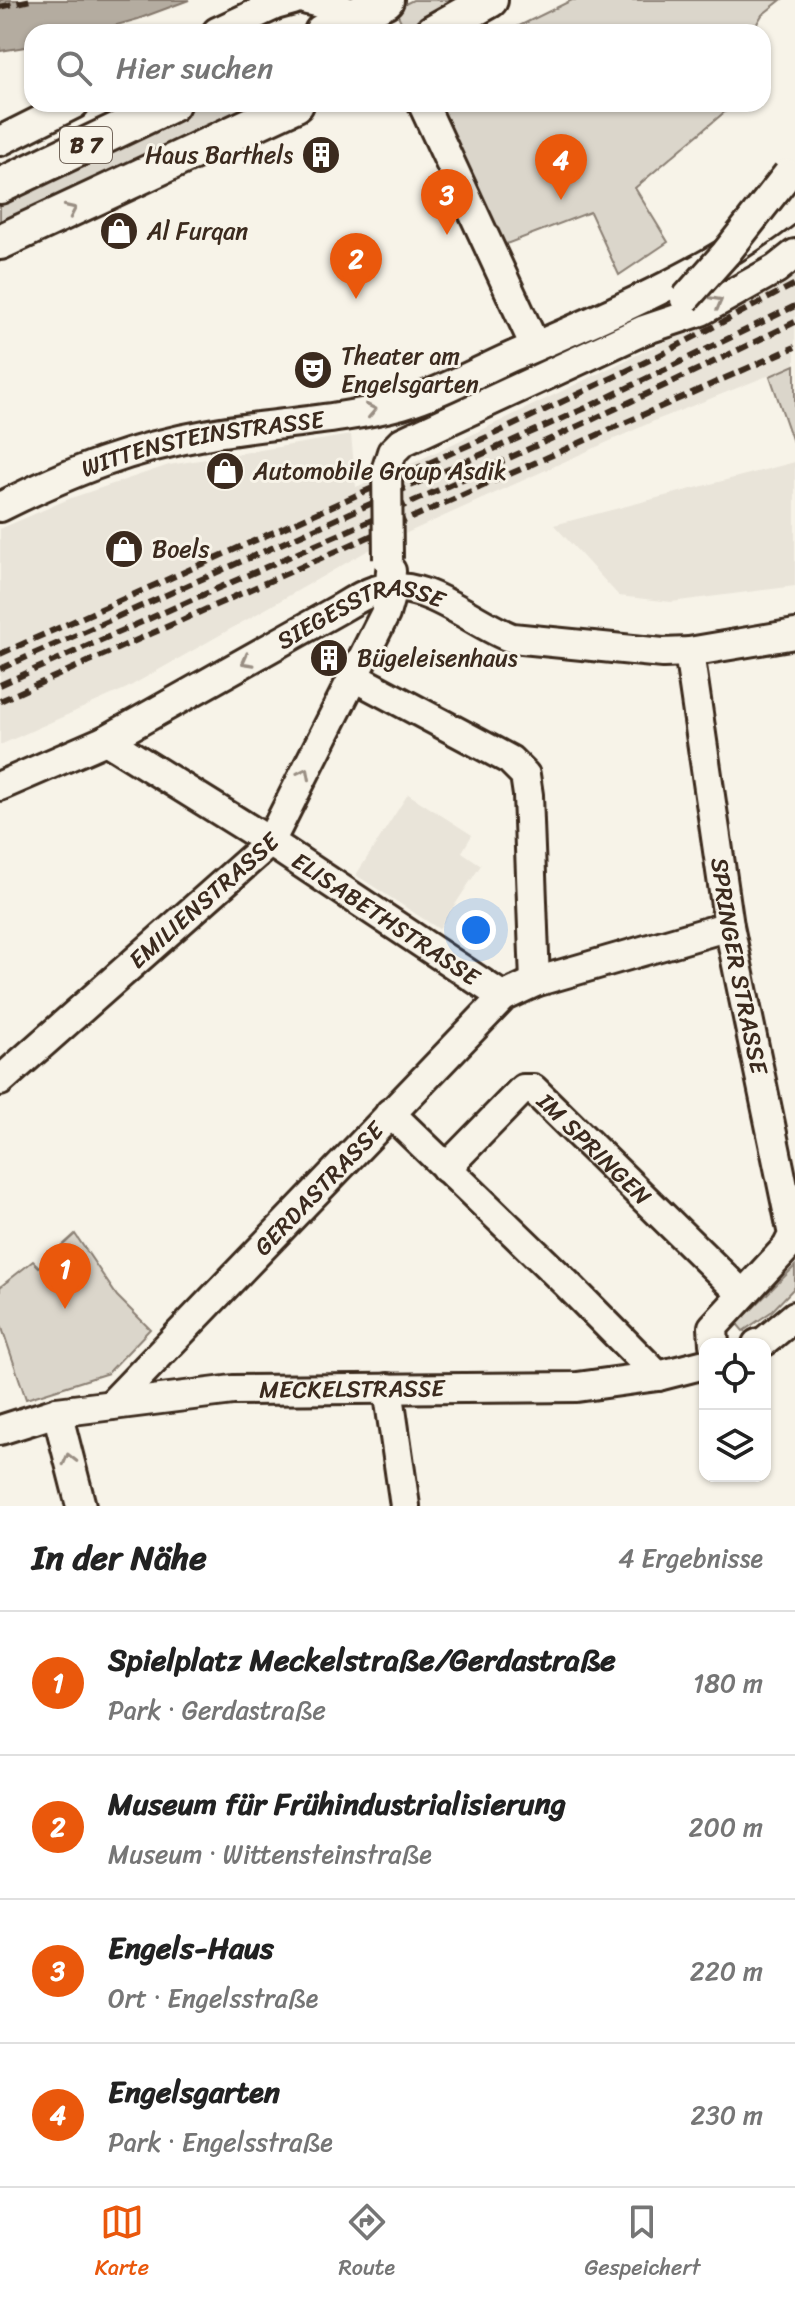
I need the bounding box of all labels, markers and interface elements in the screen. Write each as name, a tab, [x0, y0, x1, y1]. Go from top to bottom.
search box	[24, 24, 771, 112]
text: Hier suchen	[116, 41, 273, 95]
icon: search	[52, 46, 96, 90]
road number: B 7	[60, 127, 112, 163]
place label: Haus Barthels	[145, 134, 293, 176]
building icon: Haus Barthels	[300, 134, 342, 176]
pin: 4	[535, 134, 587, 200]
pin: 3	[421, 169, 473, 235]
one-way arrow	[62, 203, 77, 219]
shop icon: Al Furqan	[98, 210, 140, 252]
place label: Al Furqan	[146, 210, 248, 252]
pin: 2	[330, 233, 382, 299]
one-way arrow	[708, 296, 723, 312]
place label: Theater am Engelsgarten	[341, 335, 479, 405]
theatre icon: Theater am Engelsgarten	[292, 349, 334, 391]
street label: WITTENSTEINSTRASSE	[75, 398, 328, 489]
one-way arrow	[363, 402, 377, 419]
shop icon: Automobile Group Asdik	[204, 450, 246, 492]
place label: Automobile Group Asdik	[252, 450, 507, 492]
shop icon: Boels	[103, 528, 145, 570]
place label: Boels	[152, 528, 210, 570]
street label: SIEGESSTRASSE	[269, 567, 454, 661]
building icon: Bügeleisenhaus	[308, 637, 350, 679]
place label: Bügeleisenhaus	[357, 637, 518, 679]
one-way arrow	[241, 651, 256, 667]
one-way arrow	[295, 766, 311, 781]
street label: EMILIENSTRASSE	[119, 821, 290, 979]
street label: ELISABETHSTRASSE	[283, 841, 490, 998]
street label: SPRINGER STRASSE	[698, 855, 781, 1080]
your location	[456, 910, 496, 950]
street label: IM SPRINGEN	[526, 1081, 662, 1216]
street label: GERDASTRASSE	[243, 1110, 395, 1266]
pin: 1	[39, 1243, 91, 1309]
map controls	[699, 1338, 771, 1482]
button: locate	[699, 1338, 771, 1410]
street label: MECKELSTRASSE	[259, 1367, 446, 1411]
button: layers	[699, 1410, 771, 1482]
one-way arrow	[62, 1453, 79, 1467]
text: In der Nähe	[32, 1528, 207, 1588]
text: 4 Ergebnisse	[618, 1535, 763, 1581]
text: Spielplatz Meckelstraße/Gerdastraße	[108, 1633, 616, 1687]
text: 1	[52, 1660, 64, 1706]
text: 180 m	[693, 1660, 763, 1706]
text: Park · Gerdastraße	[108, 1687, 326, 1733]
text: Museum für Frühindustrialisierung	[108, 1777, 566, 1831]
text: 2	[50, 1804, 66, 1850]
text: 200 m	[688, 1804, 763, 1850]
text: Museum · Wittensteinstraße	[108, 1831, 432, 1877]
text: Engels-Haus	[108, 1921, 274, 1975]
text: 3	[51, 1948, 65, 1994]
text: 220 m	[690, 1948, 763, 1994]
text: Ort · Engelsstraße	[108, 1975, 318, 2021]
text: Engelsgarten	[108, 2065, 280, 2119]
text: 4	[50, 2092, 66, 2138]
text: 230 m	[691, 2092, 763, 2138]
text: Park · Engelsstraße	[108, 2119, 333, 2165]
tab: Karte	[95, 2200, 149, 2287]
tab: Route	[338, 2200, 395, 2287]
tab: Gespeichert	[584, 2200, 700, 2287]

